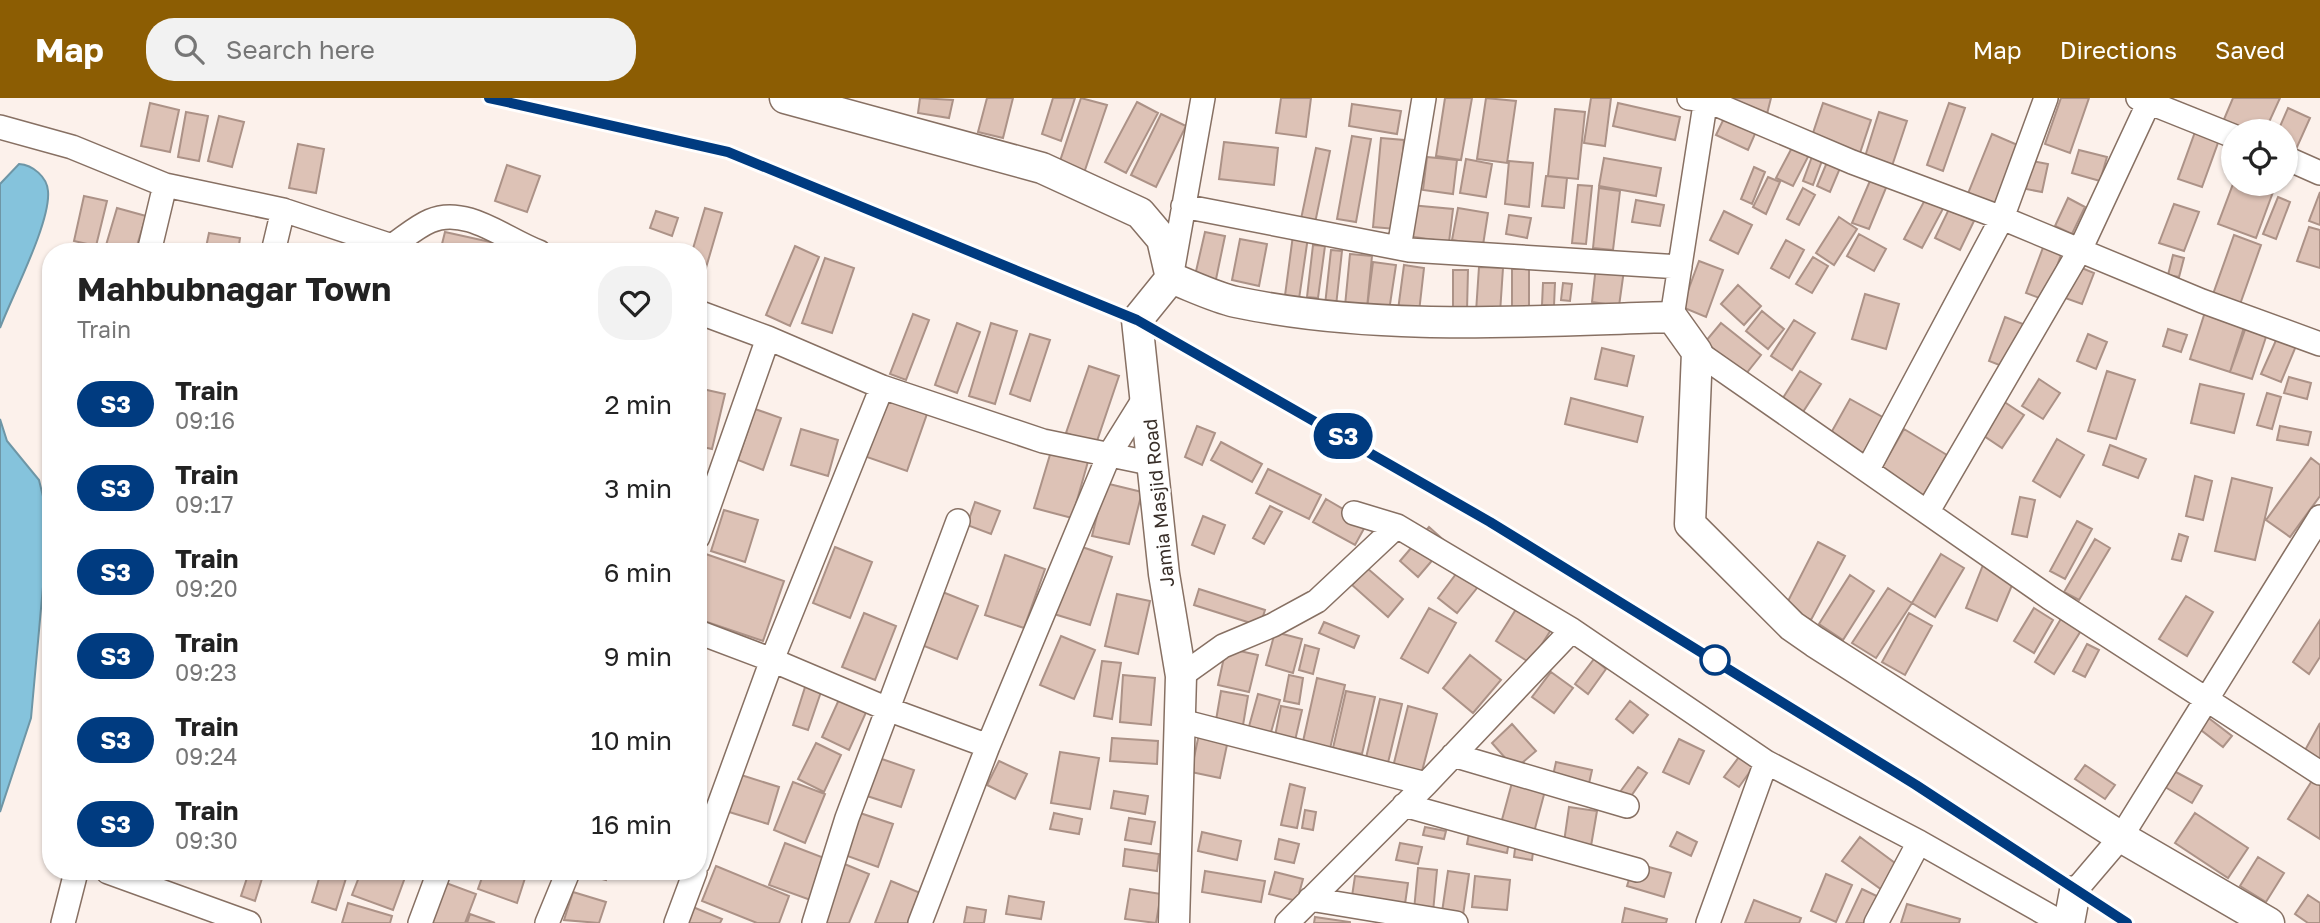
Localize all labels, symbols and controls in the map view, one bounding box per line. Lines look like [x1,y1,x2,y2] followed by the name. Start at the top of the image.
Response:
[146,18,636,81] search box
[35,30,104,69] text: Map
[170,30,208,68] icon: search
[226,34,375,65] text: Search here
[1973,35,2022,64] text: Map
[2060,35,2177,64] text: Directions
[2215,35,2285,64] text: Saved
[2221,119,2298,196] map controls
[2221,119,2298,196] button: locate
[598,266,672,340] button: heart
[77,269,391,308] text: Mahbubnagar Town
[77,315,131,343] text: Train
[175,375,239,406] text: Train
[100,389,131,418] text: S3
[604,389,672,420] text: 2 min
[175,406,235,434] text: 09:16
[1312,413,1374,459] line badge: S3
[1138,418,1178,588] street label: Jamia Masjid Road
[1328,421,1358,450] text: S3
[175,459,239,490] text: Train
[100,473,131,502] text: S3
[604,473,672,504] text: 3 min
[175,490,233,518] text: 09:17
[175,543,239,574] text: Train
[100,557,131,586] text: S3
[604,557,672,588] text: 6 min
[175,574,238,602] text: 09:20
[175,627,239,658] text: Train
[100,641,131,670] text: S3
[604,641,672,672] text: 9 min
[1700,645,1730,675] unlabelled marker
[175,658,237,686] text: 09:23
[175,711,239,742] text: Train
[100,725,131,754] text: S3
[591,725,672,756] text: 10 min
[175,742,237,770] text: 09:24
[175,795,239,826] text: Train
[100,809,131,838] text: S3
[591,809,672,840] text: 16 min
[175,826,238,854] text: 09:30

